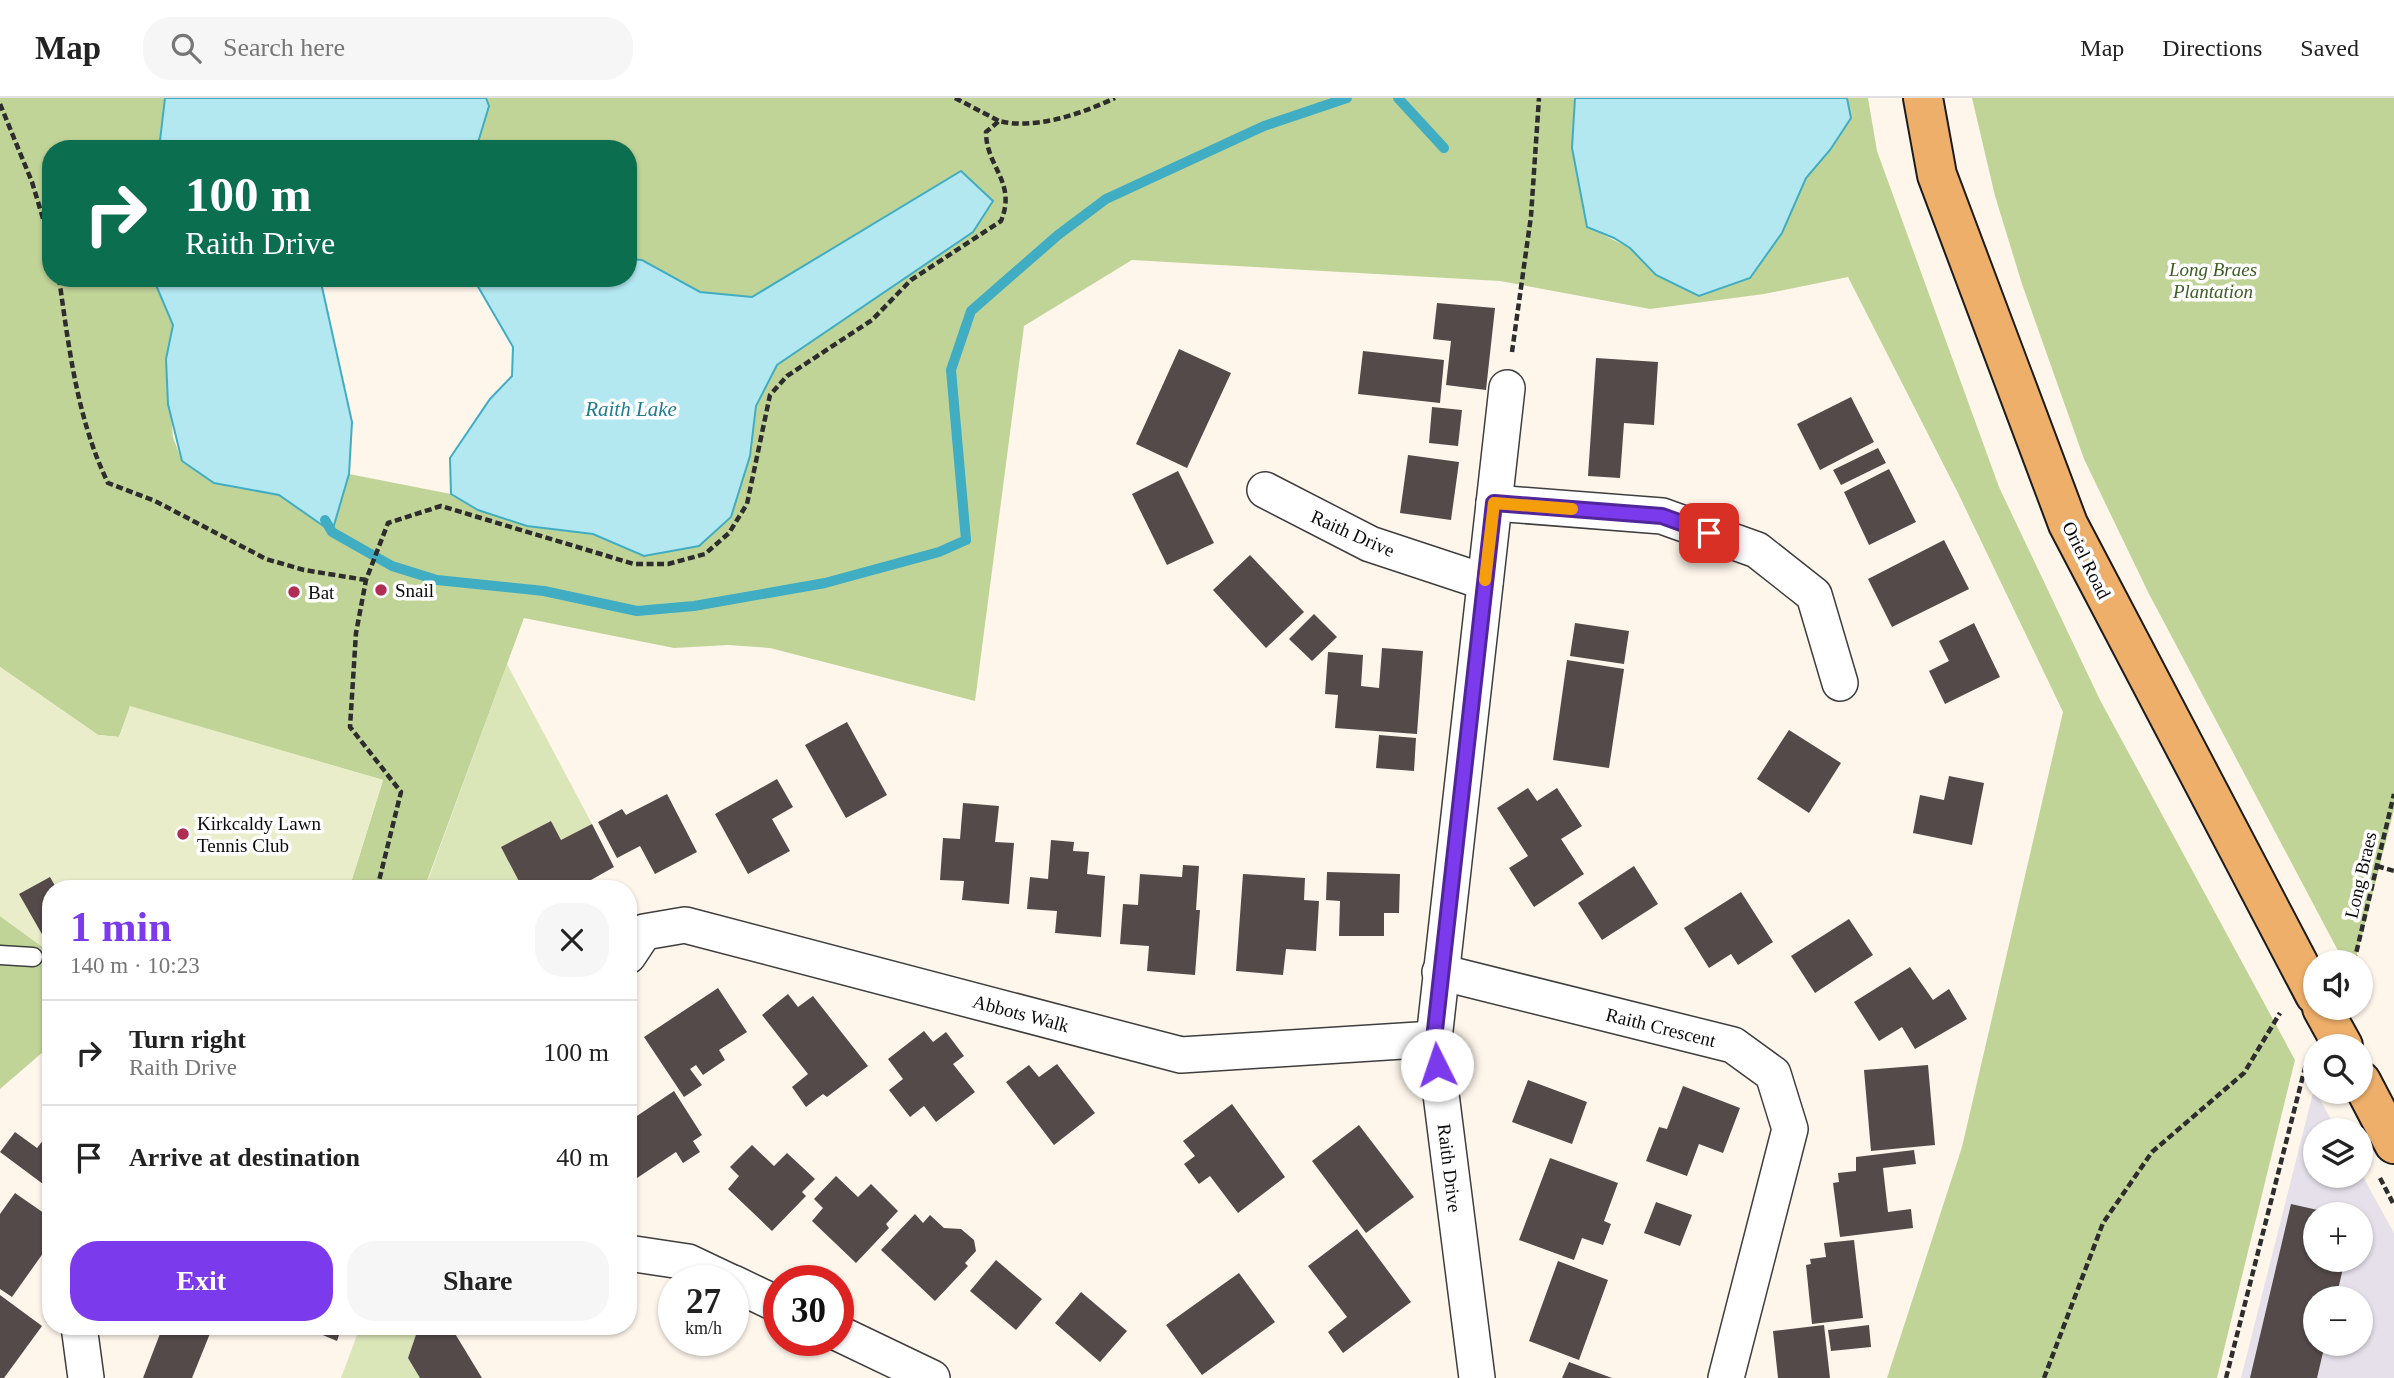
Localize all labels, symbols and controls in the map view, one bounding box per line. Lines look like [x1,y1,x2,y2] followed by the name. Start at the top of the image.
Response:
[143,17,633,80] search box
[167,29,205,67] icon: search
[35,30,101,66] text: Map
[223,33,345,62] text: Search here
[2080,35,2124,61] text: Map
[2162,35,2262,61] text: Directions
[2300,35,2359,61] text: Saved
[185,167,312,222] text: 100 m
[70,168,161,259] icon: right
[185,225,335,261] text: Raith Drive
[2168,259,2257,302] park label: Long Braes Plantation
[584,397,677,421] water label: Raith Lake
[1679,503,1739,563] pin
[1308,506,1398,561] street label: Raith Drive
[1690,514,1728,552] icon: arrive
[2058,518,2115,603] street label: Oriel Road
[395,580,434,601] place label: Snail
[308,582,335,603] place label: Bat
[373,582,389,598] marker: Snail
[286,584,302,600] marker: Bat
[197,813,321,856] place label: Kirkcaldy Lawn Tennis Club
[175,826,191,842] marker: Kirkcaldy Lawn Tennis Club
[2340,830,2381,920] street label: Long Braes
[535,903,609,977] button: close
[70,904,172,950] text: 1 min
[2303,950,2373,1356] map controls
[2303,950,2373,1020] button: sound
[70,953,200,978] text: 140 m · 10:23
[970,991,1072,1037] street label: Abbots Walk
[1604,1004,1719,1051] street label: Raith Crescent
[129,1025,246,1054] text: Turn right
[1400,1028,1474,1102] position arrow
[70,1034,108,1072] icon: right
[2303,1034,2373,1104] button: search
[543,1038,609,1067] text: 100 m
[129,1055,237,1080] text: Raith Drive
[2303,1118,2373,1188] button: layers
[1434,1123,1465,1214] street label: Raith Drive
[70,1139,108,1177] icon: arrive
[129,1143,360,1172] text: Arrive at destination
[556,1143,609,1172] text: 40 m
[2303,1202,2373,1272] button: +
[70,1241,333,1321] button: Exit
[347,1241,609,1321] button: Share
[763,1265,854,1356] speed limit sign: 30
[686,1282,721,1321] text: 27
[2303,1286,2373,1356] button: −
[685,1318,722,1338] text: km/h

